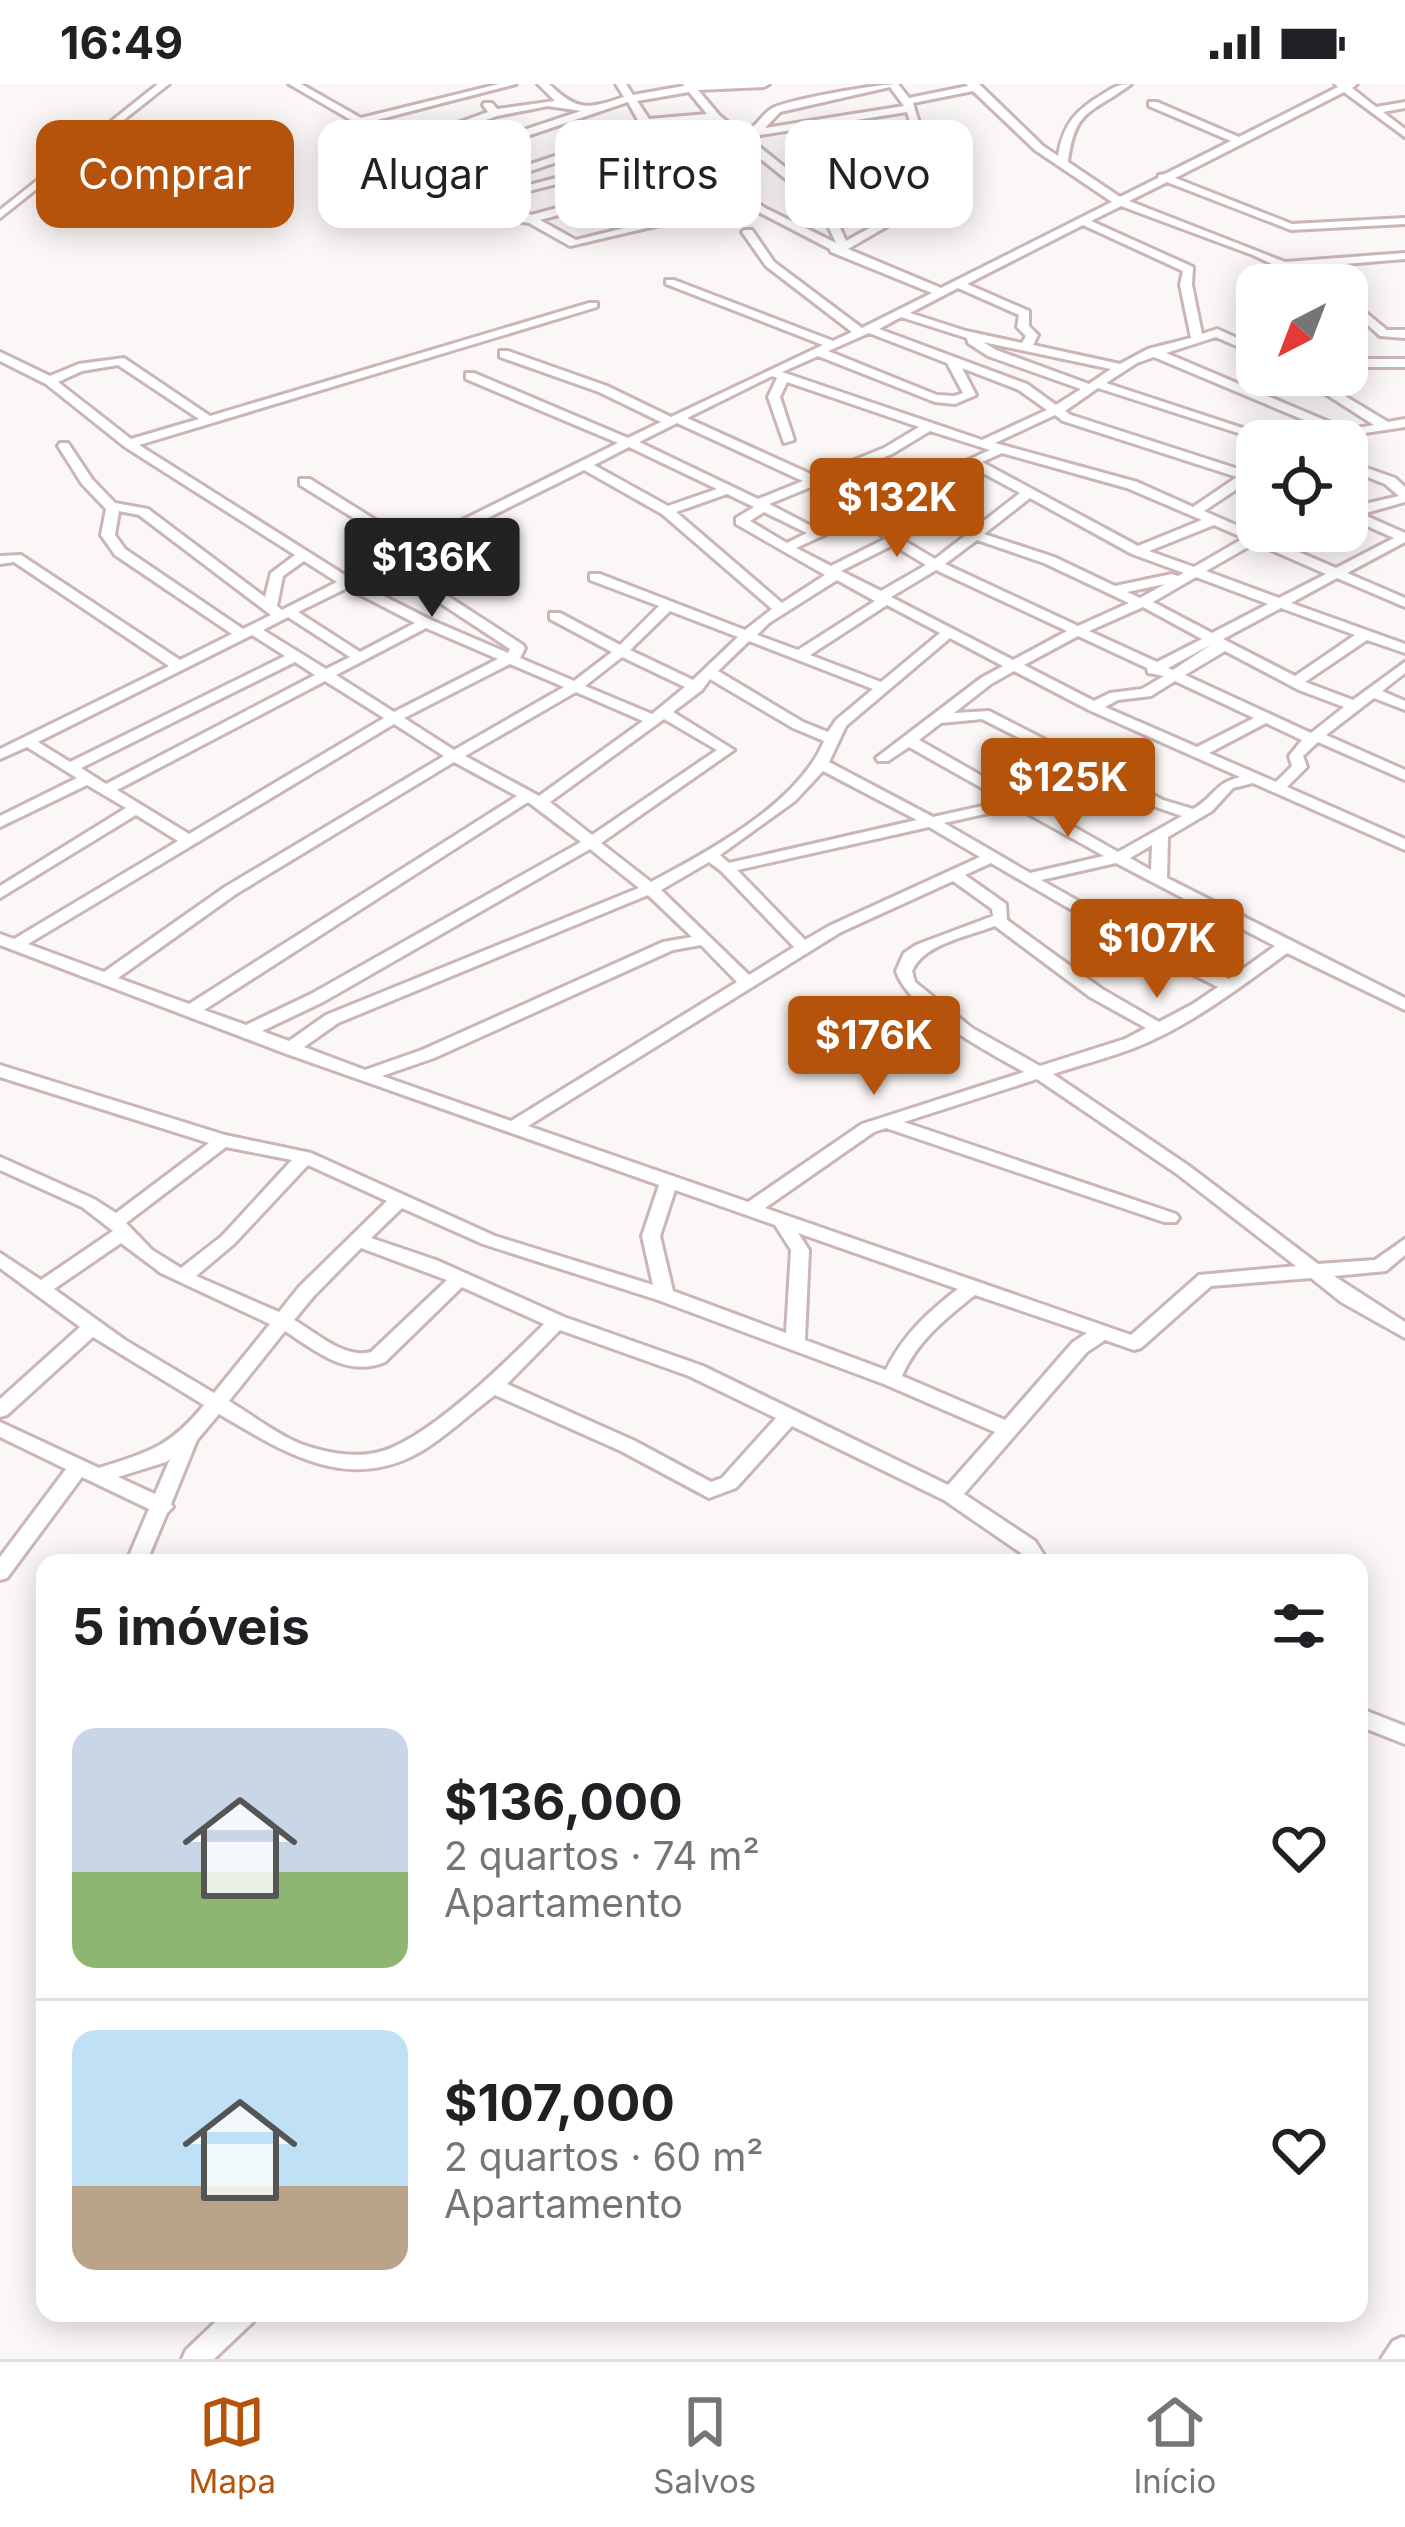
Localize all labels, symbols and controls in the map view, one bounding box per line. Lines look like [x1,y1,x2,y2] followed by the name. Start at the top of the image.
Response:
[60,15,183,70] text: 16:49
[36,120,294,228] chip: Comprar
[318,120,531,228] chip: Alugar
[555,120,761,228] chip: Filtros
[785,120,973,228] chip: Novo
[1236,264,1368,396] north arrow
[1236,264,1368,552] map controls
[1236,420,1368,552] button: locate
[813,458,981,560] pin: $132K
[837,473,957,520] text: $132K
[348,518,516,620] pin: $136K
[372,533,492,580] text: $136K
[984,738,1152,840] pin: $125K
[1008,753,1128,800] text: $125K
[1073,899,1241,1001] pin: $107K
[1098,914,1216,961] text: $107K
[790,996,958,1098] pin: $176K
[815,1011,933,1058] text: $176K
[1266,1593,1332,1659] icon: filters
[72,1596,310,1657] text: 5 imóveis
[444,1771,683,1832] text: $136,000
[168,1776,312,1920] icon: home
[1266,1815,1332,1881] icon: heart
[444,1832,760,1879] text: 2 quartos · 74 m²
[444,1879,683,1926] text: Apartamento
[444,2072,675,2133] text: $107,000
[168,2078,312,2222] icon: home
[1266,2117,1332,2183] icon: heart
[444,2133,764,2180] text: 2 quartos · 60 m²
[444,2180,683,2227] text: Apartamento
[189,2389,276,2501] tab: Mapa
[653,2389,756,2501] tab: Salvos
[1133,2389,1216,2501] tab: Início

